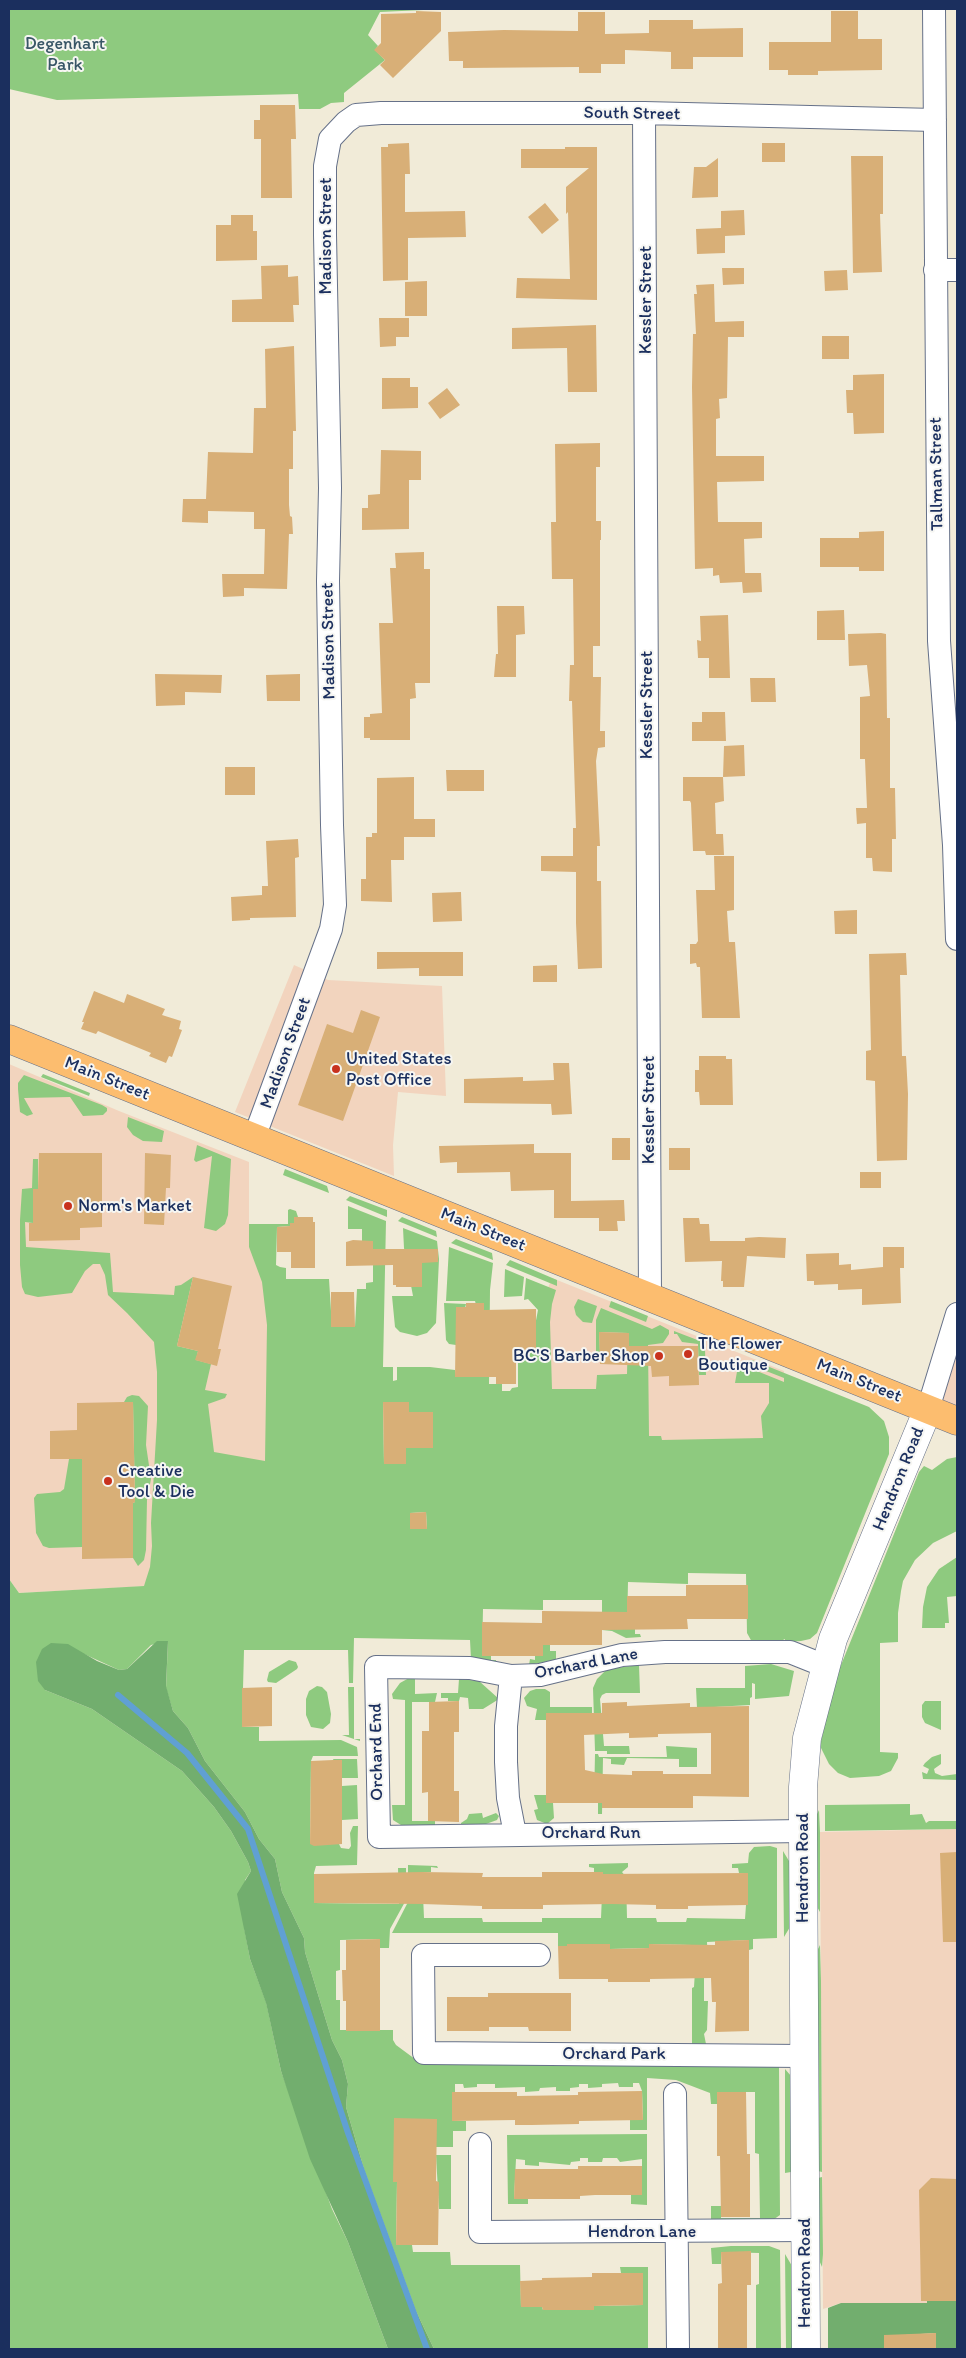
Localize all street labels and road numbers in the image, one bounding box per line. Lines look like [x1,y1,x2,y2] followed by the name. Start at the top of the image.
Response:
[583,102,681,126] street label: South Street
[315,177,337,295] street label: Madison Street
[635,246,657,354] street label: Kessler Street
[925,417,949,531] street label: Tallman Street
[317,582,341,700] street label: Madison Street
[636,651,658,759] street label: Kessler Street
[256,994,316,1112] street label: Madison Street
[61,1052,153,1106] street label: Main Street
[638,1056,660,1164] street label: Kessler Street
[437,1203,529,1257] street label: Main Street
[813,1354,905,1408] street label: Main Street
[868,1424,930,1534] street label: Hendron Road
[532,1643,640,1685] street label: Orchard Lane
[365,1703,389,1801] street label: Orchard End
[792,1813,814,1923] street label: Hendron Road
[541,1822,641,1844] street label: Orchard Run
[562,2043,666,2065] street label: Orchard Park
[794,2218,816,2328] street label: Hendron Road
[588,2221,696,2243] street label: Hendron Lane

